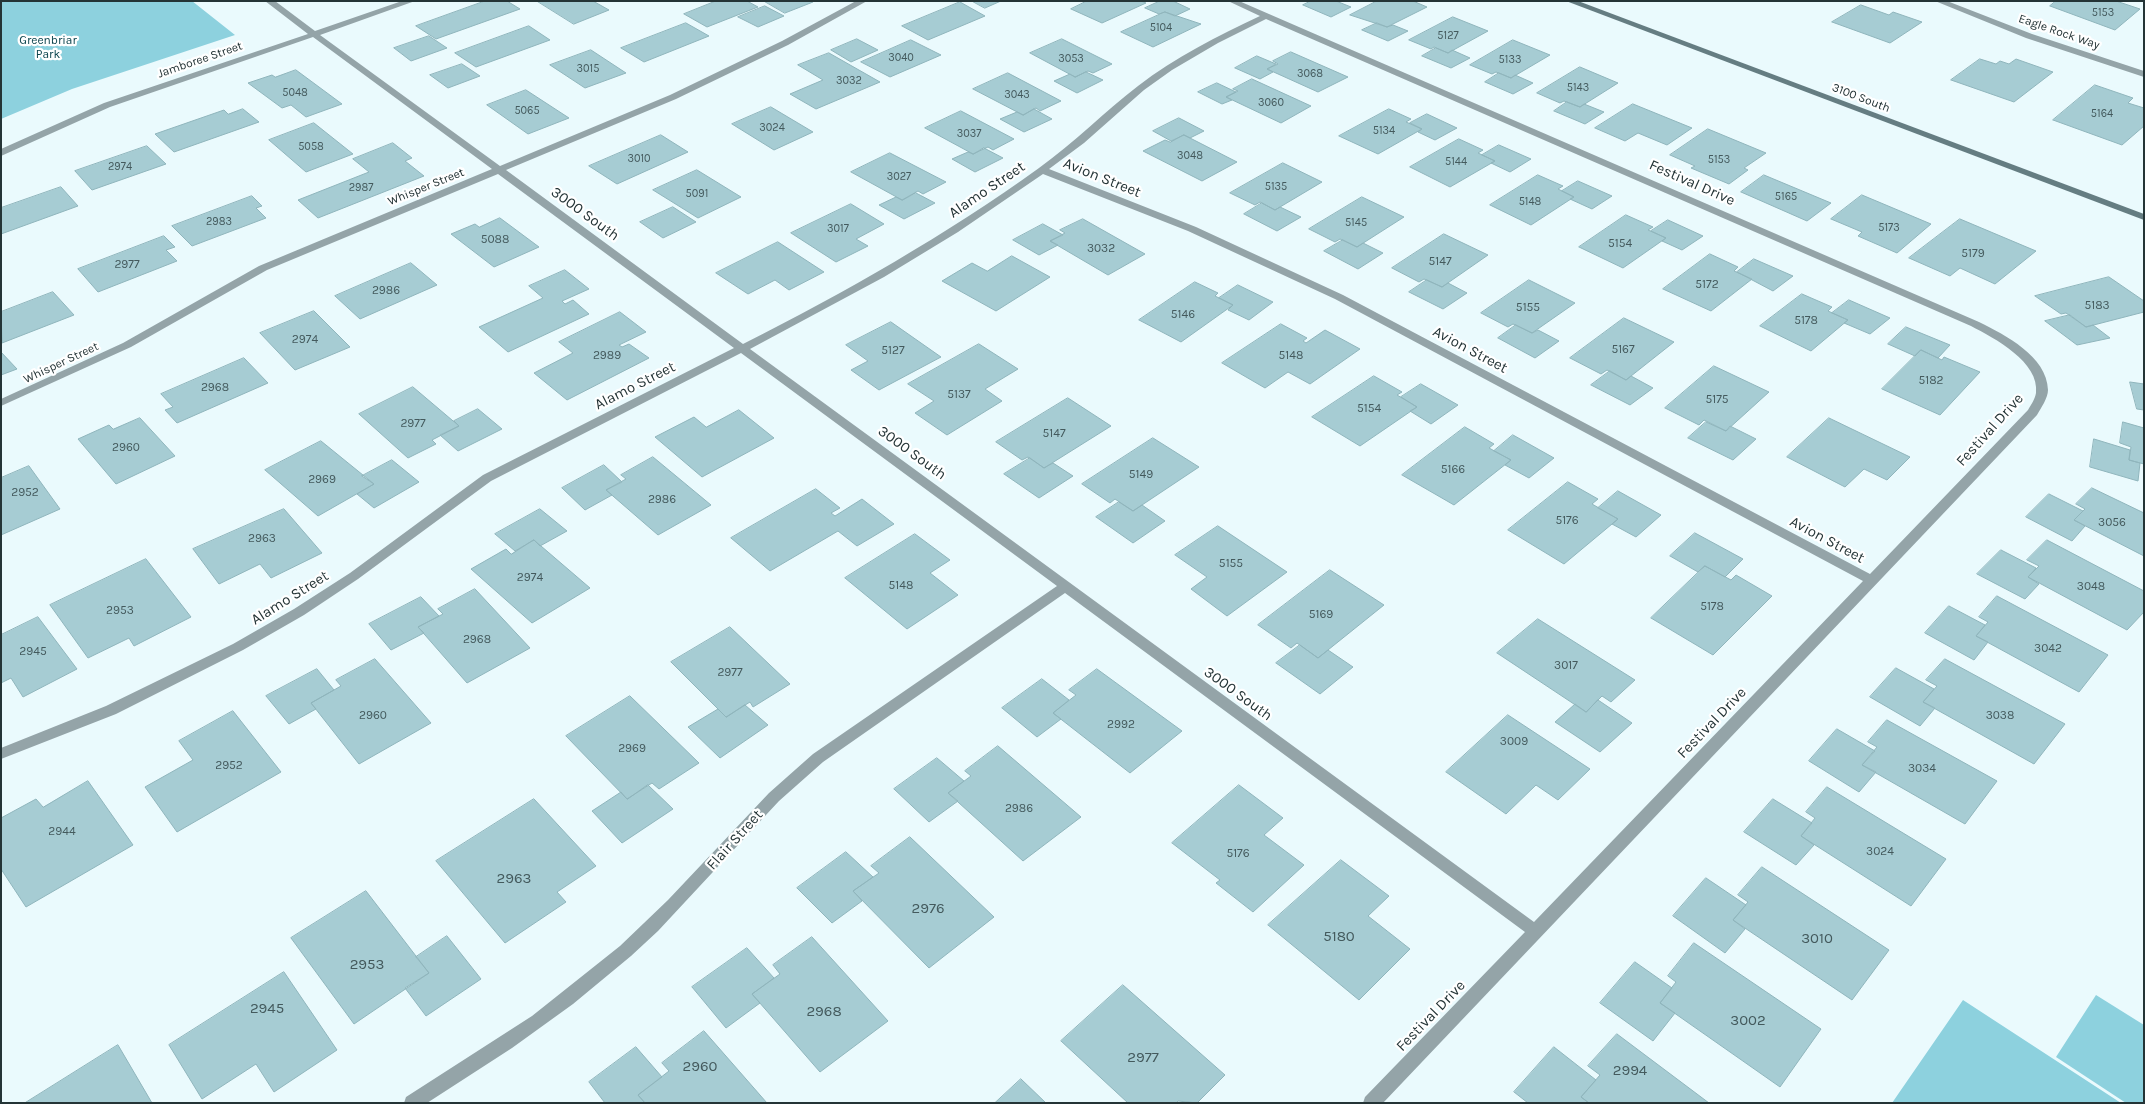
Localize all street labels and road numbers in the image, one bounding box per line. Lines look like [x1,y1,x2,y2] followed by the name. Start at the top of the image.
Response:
[2017,11,2101,53] street label: Eagle Rock Way
[156,39,244,81] street label: Jamboree Street
[1830,80,1892,116] street label: 3100 South
[1060,154,1144,202] street label: Avion Street
[1646,156,1738,210] street label: Festival Drive
[945,158,1029,222] street label: Alamo Street
[386,165,466,209] street label: Whisper Street
[547,183,623,245] street label: 3000 South
[1429,323,1511,377] street label: Avion Street
[21,339,101,387] street label: Whisper Street
[592,358,678,414] street label: Alamo Street
[1953,390,2027,470] street label: Festival Drive
[874,422,950,484] street label: 3000 South
[1786,513,1868,567] street label: Avion Street
[248,567,332,629] street label: Alamo Street
[1200,663,1276,725] street label: 3000 South
[1674,684,1750,762] street label: Festival Drive
[703,806,767,874] street label: Flair Street
[1393,977,1469,1055] street label: Festival Drive

